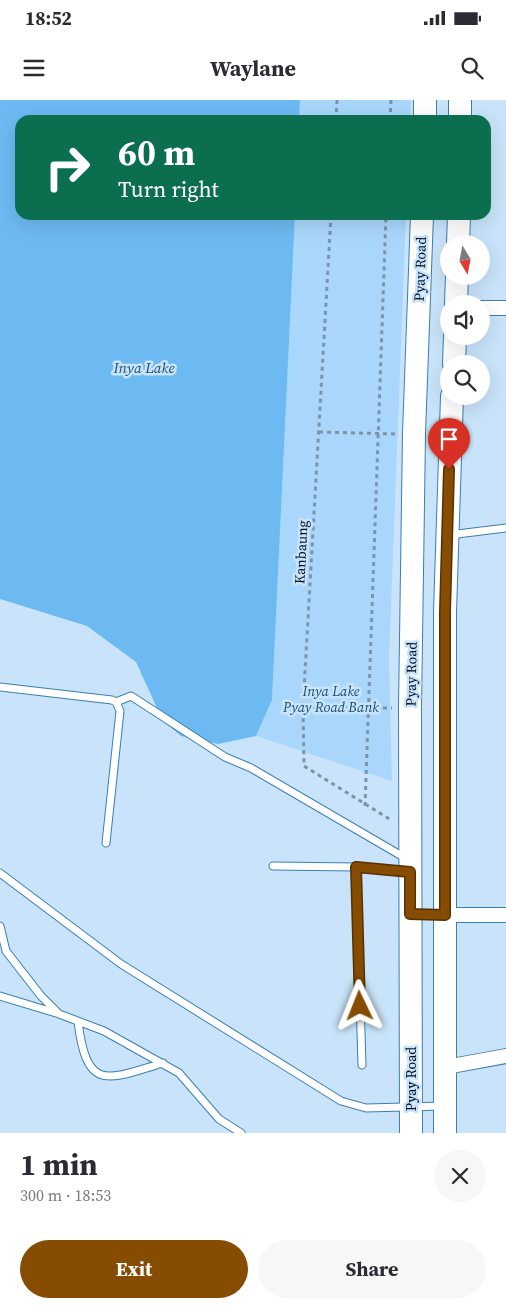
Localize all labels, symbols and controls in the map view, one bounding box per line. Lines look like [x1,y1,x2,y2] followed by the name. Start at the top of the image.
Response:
[25,5,72,31] text: 18:52
[210,53,296,83] text: Waylane
[20,54,48,82] icon: menu
[458,54,486,82] icon: search
[118,129,195,177] text: 60 m
[35,135,100,200] icon: right
[118,174,219,204] text: Turn right
[440,235,490,285] north arrow
[440,235,490,405] map controls
[409,236,431,302] street label: Pyay Road
[440,295,490,345] button: sound
[440,355,490,405] button: search
[112,357,175,378] water label: Inya Lake
[428,418,470,469] pin
[435,425,463,453] icon: arrive
[289,520,313,584] street label: Kanbaung
[400,641,422,706] street label: Pyay Road
[282,681,379,717] park label: Inya Lake Pyay Road Bank
[333,979,385,1031] position arrow
[401,1047,421,1111] street label: Pyay Road
[20,1144,98,1185] text: 1 min
[434,1150,486,1202] button: close
[20,1184,111,1206] text: 300 m · 18:53
[20,1240,248,1298] button: Exit
[258,1240,486,1298] button: Share

